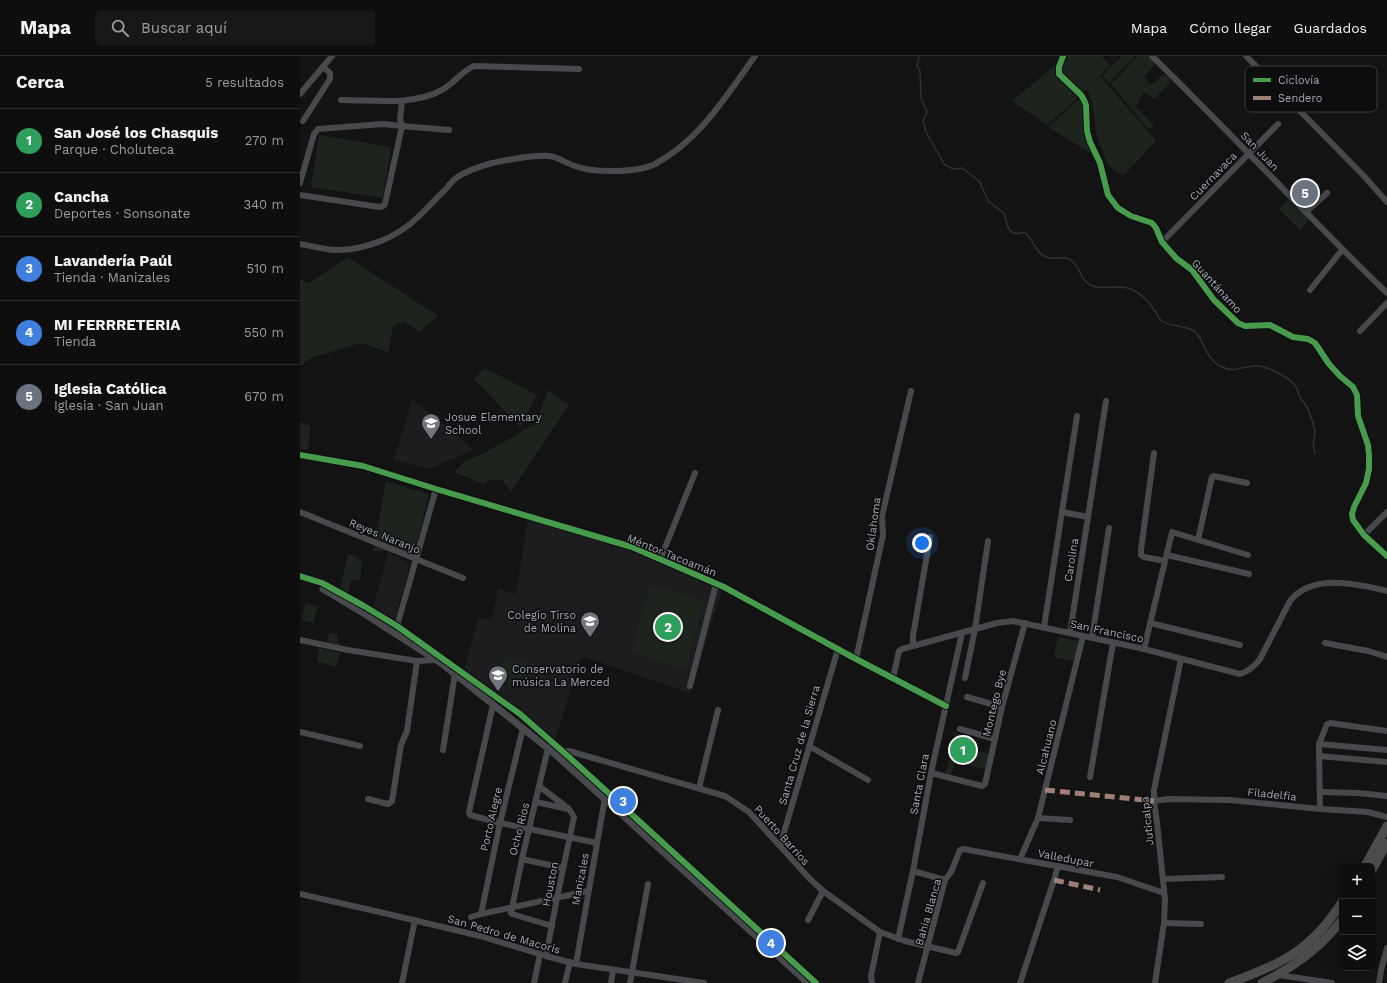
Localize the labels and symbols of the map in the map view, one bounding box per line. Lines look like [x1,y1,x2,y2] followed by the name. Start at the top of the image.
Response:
[1245,66,1377,112] legend
[1278,74,1319,87] text: Ciclovía
[1278,92,1322,105] text: Sendero
[1238,129,1281,174] street label: San Juan
[1187,149,1240,203] street label: Cuernavaca
[1292,178,1318,208] pin: 5
[1189,256,1244,316] street label: Guantánamo
[445,411,542,437] place label: Josue Elementary School
[420,412,442,440] school or university icon: Josue Elementary School
[863,496,884,552] street label: Oklahoma
[347,516,422,557] street label: Reyes Naranjo
[625,532,719,579] street label: Méntor Tacoamán
[912,533,932,553] your location
[1062,537,1081,583] street label: Carolina
[507,609,576,635] place label: Colegio Tirso de Molina
[579,610,601,638] school or university icon: Colegio Tirso de Molina
[655,612,681,642] pin: 2
[1069,617,1145,646] street label: San Francisco
[512,663,610,689] place label: Conservatorio de música La Merced
[487,664,509,692] school or university icon: Conservatorio de música La Merced
[980,668,1009,738] street label: Montego Bye
[776,684,823,807] street label: Santa Cruz de la Sierra
[1033,718,1060,776] street label: Alcahuano
[950,735,976,765] pin: 1
[907,752,932,816] street label: Santa Clara
[1247,785,1297,804] street label: Filadelfia
[478,786,505,852] street label: Porto Alegre
[610,786,636,816] pin: 3
[1138,796,1157,846] street label: Juticalpa
[507,801,532,857] street label: Ocho Rios
[751,802,812,868] street label: Puerto Barrios
[1037,847,1096,870] street label: Valledupar
[569,852,592,906] street label: Manizales
[540,861,561,908] street label: Houston
[913,877,944,947] street label: Bahia Blanca
[446,912,562,957] street label: San Pedro de Macoris
[758,928,784,958] pin: 4

